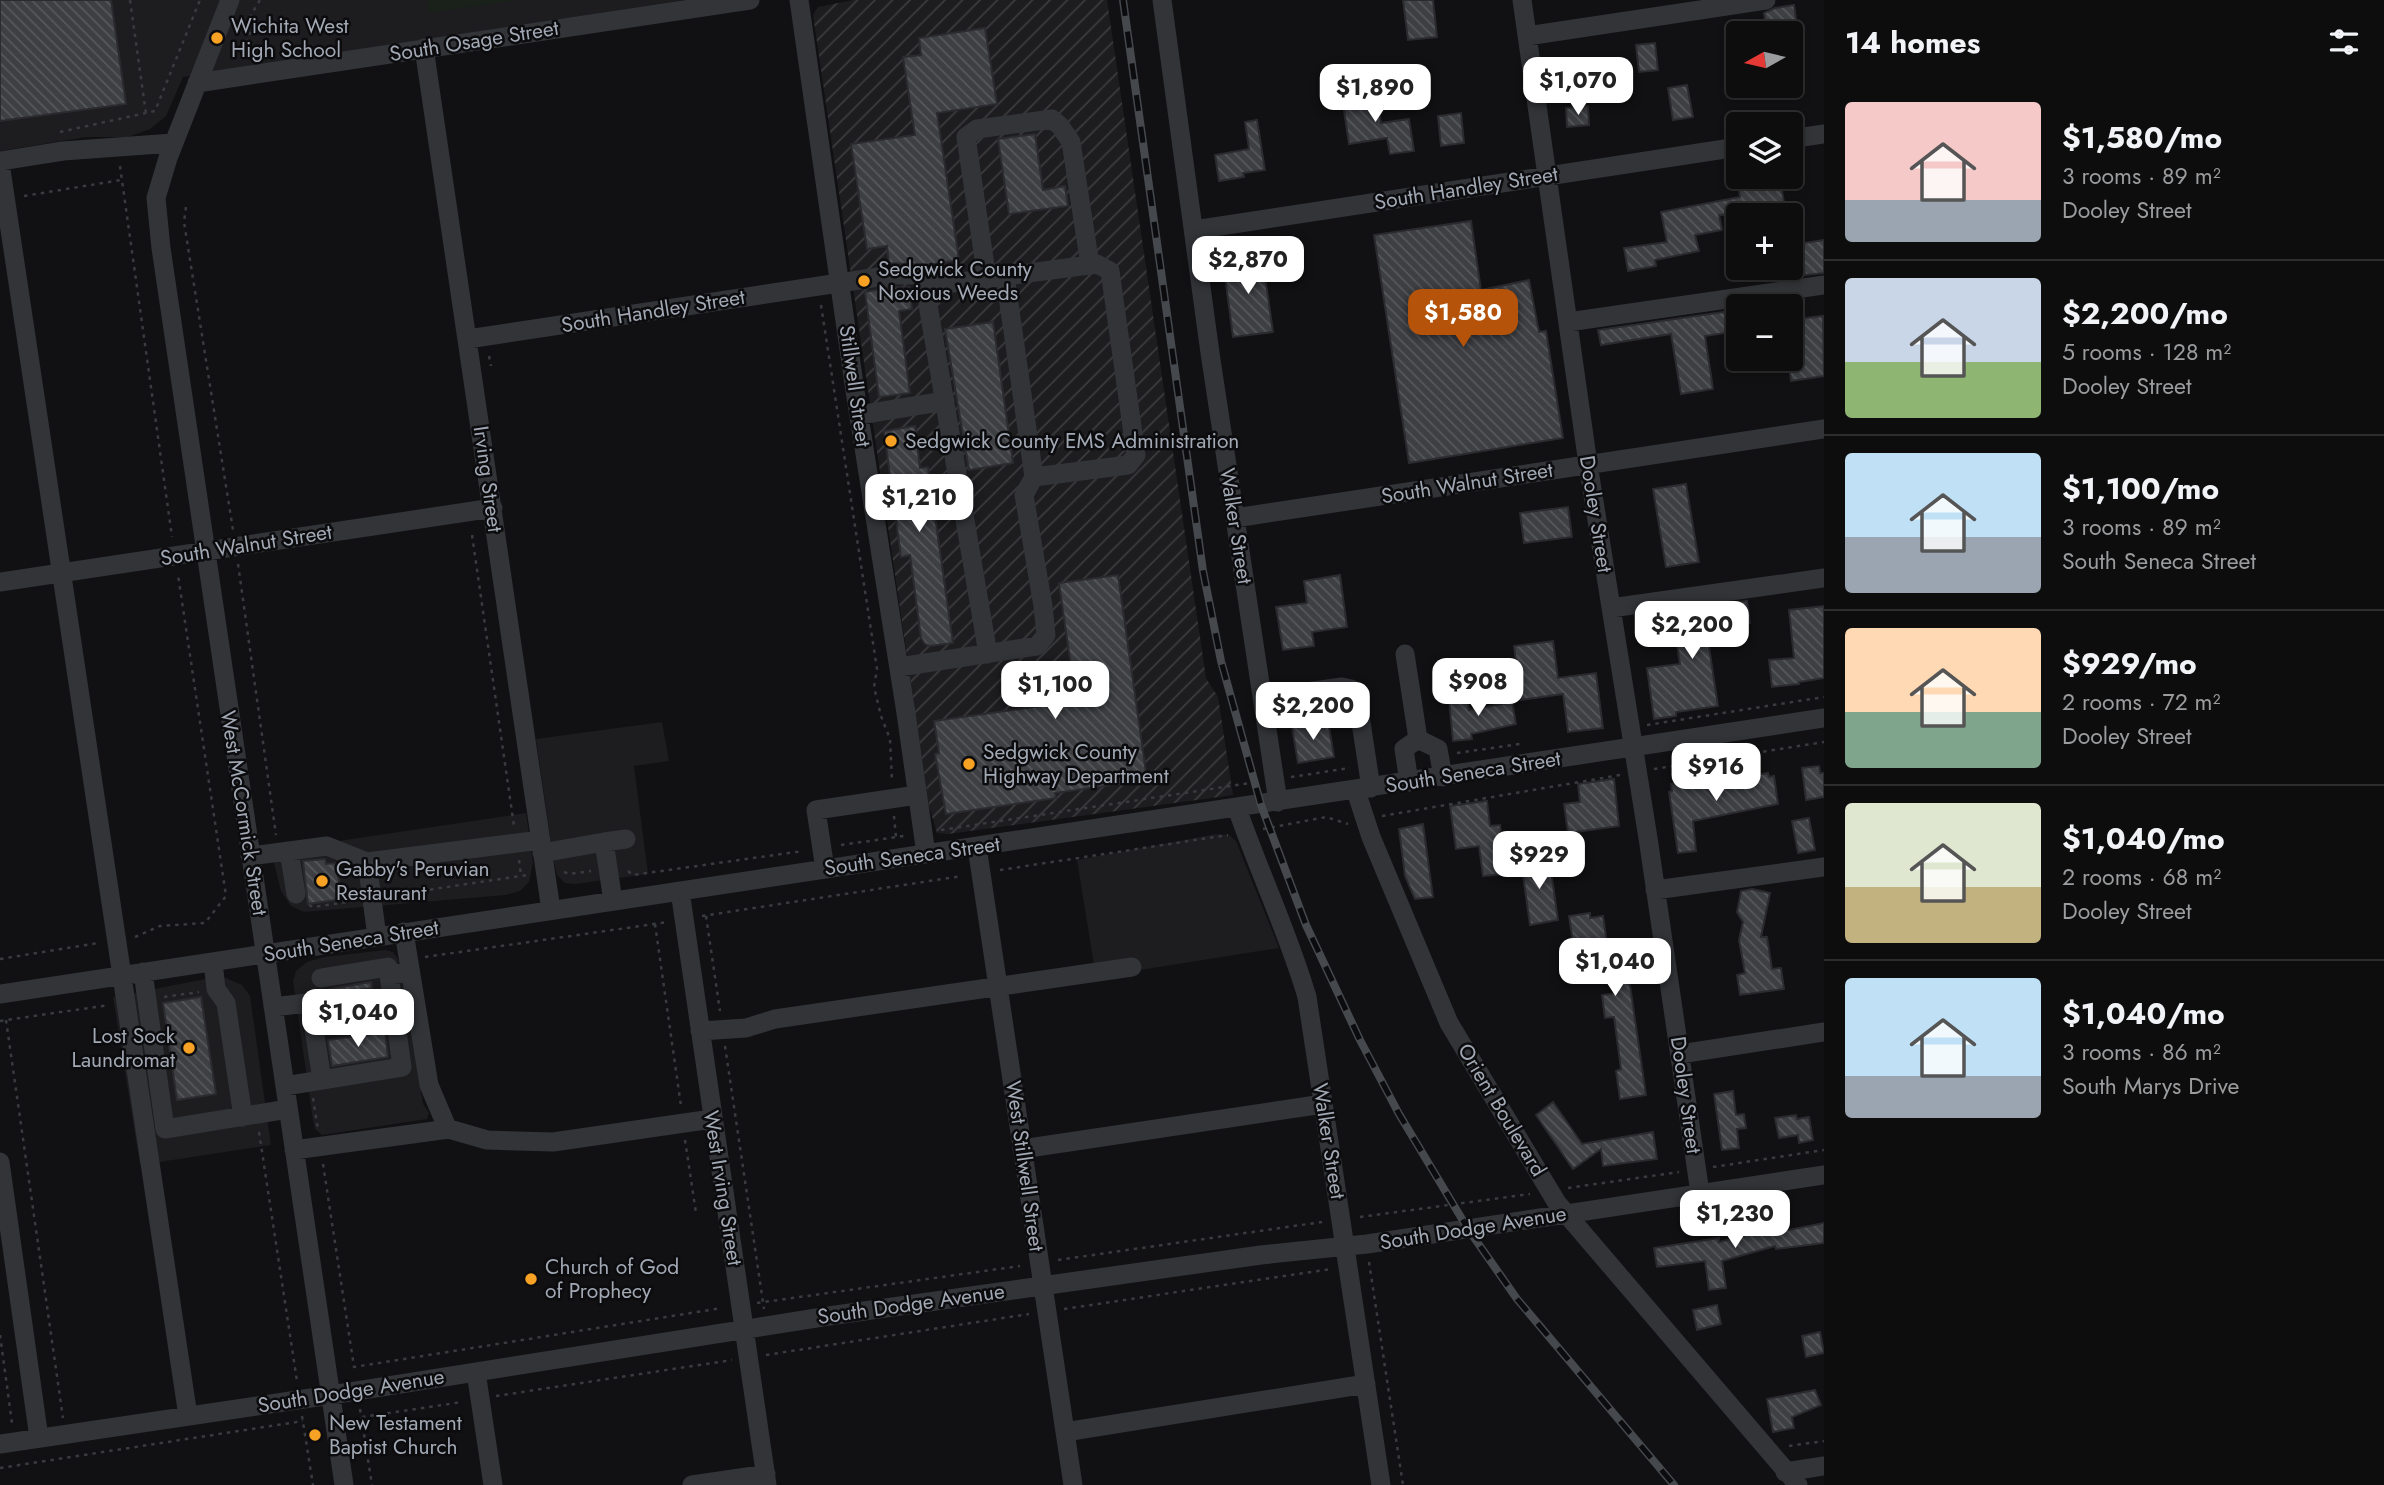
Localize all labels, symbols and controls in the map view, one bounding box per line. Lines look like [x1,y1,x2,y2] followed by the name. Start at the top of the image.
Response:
[231,11,349,65] place label: Wichita West High School
[387,13,561,69] street label: South Osage Street
[1726,21,1802,98] north arrow
[1726,21,1803,371] map controls
[1845,21,1980,64] text: 14 homes
[2325,23,2363,61] icon: filters
[209,30,225,46] marker: Wichita West High School
[1521,58,1635,117] pin: $1,070
[1539,63,1617,97] text: $1,070
[1318,64,1432,124] pin: $1,890
[1336,70,1414,104] text: $1,890
[1726,112,1803,189] button: layers
[2062,116,2222,159] text: $1,580/mo
[1901,130,1985,214] icon: home
[1372,159,1560,217] street label: South Handley Street
[2062,159,2221,193] text: 3 rooms · 89 m²
[2062,193,2191,227] text: Dooley Street
[1726,203,1803,280] button: +
[1191,236,1305,296] pin: $2,870
[1208,242,1288,276] text: $2,870
[878,254,1033,308] place label: Sedgwick County Noxious Weeds
[856,273,872,289] marker: Sedgwick County Noxious Weeds
[559,282,747,340] street label: South Handley Street
[1406,290,1520,349] pin: $1,580
[2062,292,2228,335] text: $2,200/mo
[1726,294,1803,371] button: −
[1424,295,1502,329] text: $1,580
[1901,306,1985,390] icon: home
[832,323,878,449] street label: Stillwell Street
[2062,335,2231,369] text: 5 rooms · 128 m²
[2062,369,2191,403] text: Dooley Street
[466,424,510,534] street label: Irving Street
[905,426,1239,456] place label: Sedgwick County EMS Administration
[883,433,899,449] marker: Sedgwick County EMS Administration
[1572,453,1620,575] street label: Dooley Street
[1379,455,1555,511] street label: South Walnut Street
[1212,466,1260,586] street label: Walker Street
[2062,467,2219,510] text: $1,100/mo
[862,475,976,534] pin: $1,210
[881,480,957,514] text: $1,210
[1901,481,1985,565] icon: home
[2062,510,2221,544] text: 3 rooms · 89 m²
[158,517,334,573] street label: South Walnut Street
[2062,544,2256,578] text: South Seneca Street
[1635,602,1749,661] pin: $2,200
[1651,607,1733,641] text: $2,200
[2062,642,2197,685] text: $929/mo
[1901,656,1985,740] icon: home
[1437,658,1519,718] pin: $908
[998,662,1112,721] pin: $1,100
[1448,664,1508,698] text: $908
[1017,667,1093,701] text: $1,100
[1256,682,1370,742] pin: $2,200
[2062,685,2221,719] text: 2 rooms · 72 m²
[1272,688,1354,722] text: $2,200
[213,708,275,918] street label: West McCormick Street
[2062,719,2191,753] text: Dooley Street
[983,737,1169,791] place label: Sedgwick County Highway Department
[1383,743,1563,801] street label: South Seneca Street
[1675,744,1757,803] pin: $916
[1688,749,1744,783] text: $916
[961,756,977,772] marker: Sedgwick County Highway Department
[2062,817,2225,860] text: $1,040/mo
[822,829,1002,883] street label: South Seneca Street
[1901,831,1985,915] icon: home
[1498,832,1580,891] pin: $929
[1509,837,1569,871] text: $929
[336,854,490,908] place label: Gabby's Peruvian Restaurant
[2062,860,2221,894] text: 2 rooms · 68 m²
[314,873,330,889] marker: Gabby's Peruvian Restaurant
[2062,894,2191,928] text: Dooley Street
[261,912,441,970] street label: South Seneca Street
[1558,939,1672,998] pin: $1,040
[1575,944,1655,978] text: $1,040
[301,990,415,1049] pin: $1,040
[2062,992,2225,1035] text: $1,040/mo
[318,995,398,1029] text: $1,040
[1901,1006,1985,1090] icon: home
[72,1021,176,1075] place label: Lost Sock Laundromat
[1663,1034,1709,1156] street label: Dooley Street
[2062,1035,2221,1069] text: 3 rooms · 86 m²
[1450,1038,1554,1182] street label: Orient Boulevard
[181,1040,197,1056] marker: Lost Sock Laundromat
[2062,1069,2239,1103] text: South Marys Drive
[998,1079,1052,1253] street label: West Stillwell Street
[1305,1081,1353,1201] street label: Walker Street
[696,1108,750,1268] street label: West Irving Street
[1678,1190,1792,1250] pin: $1,230
[1696,1196,1774,1230] text: $1,230
[1378,1198,1569,1258] street label: South Dodge Avenue
[545,1252,679,1306] place label: Church of God of Prophecy
[523,1271,539,1287] marker: Church of God of Prophecy
[816,1276,1007,1332] street label: South Dodge Avenue
[256,1361,447,1421] street label: South Dodge Avenue
[329,1408,462,1462] place label: New Testament Baptist Church
[307,1427,323,1443] marker: New Testament Baptist Church

